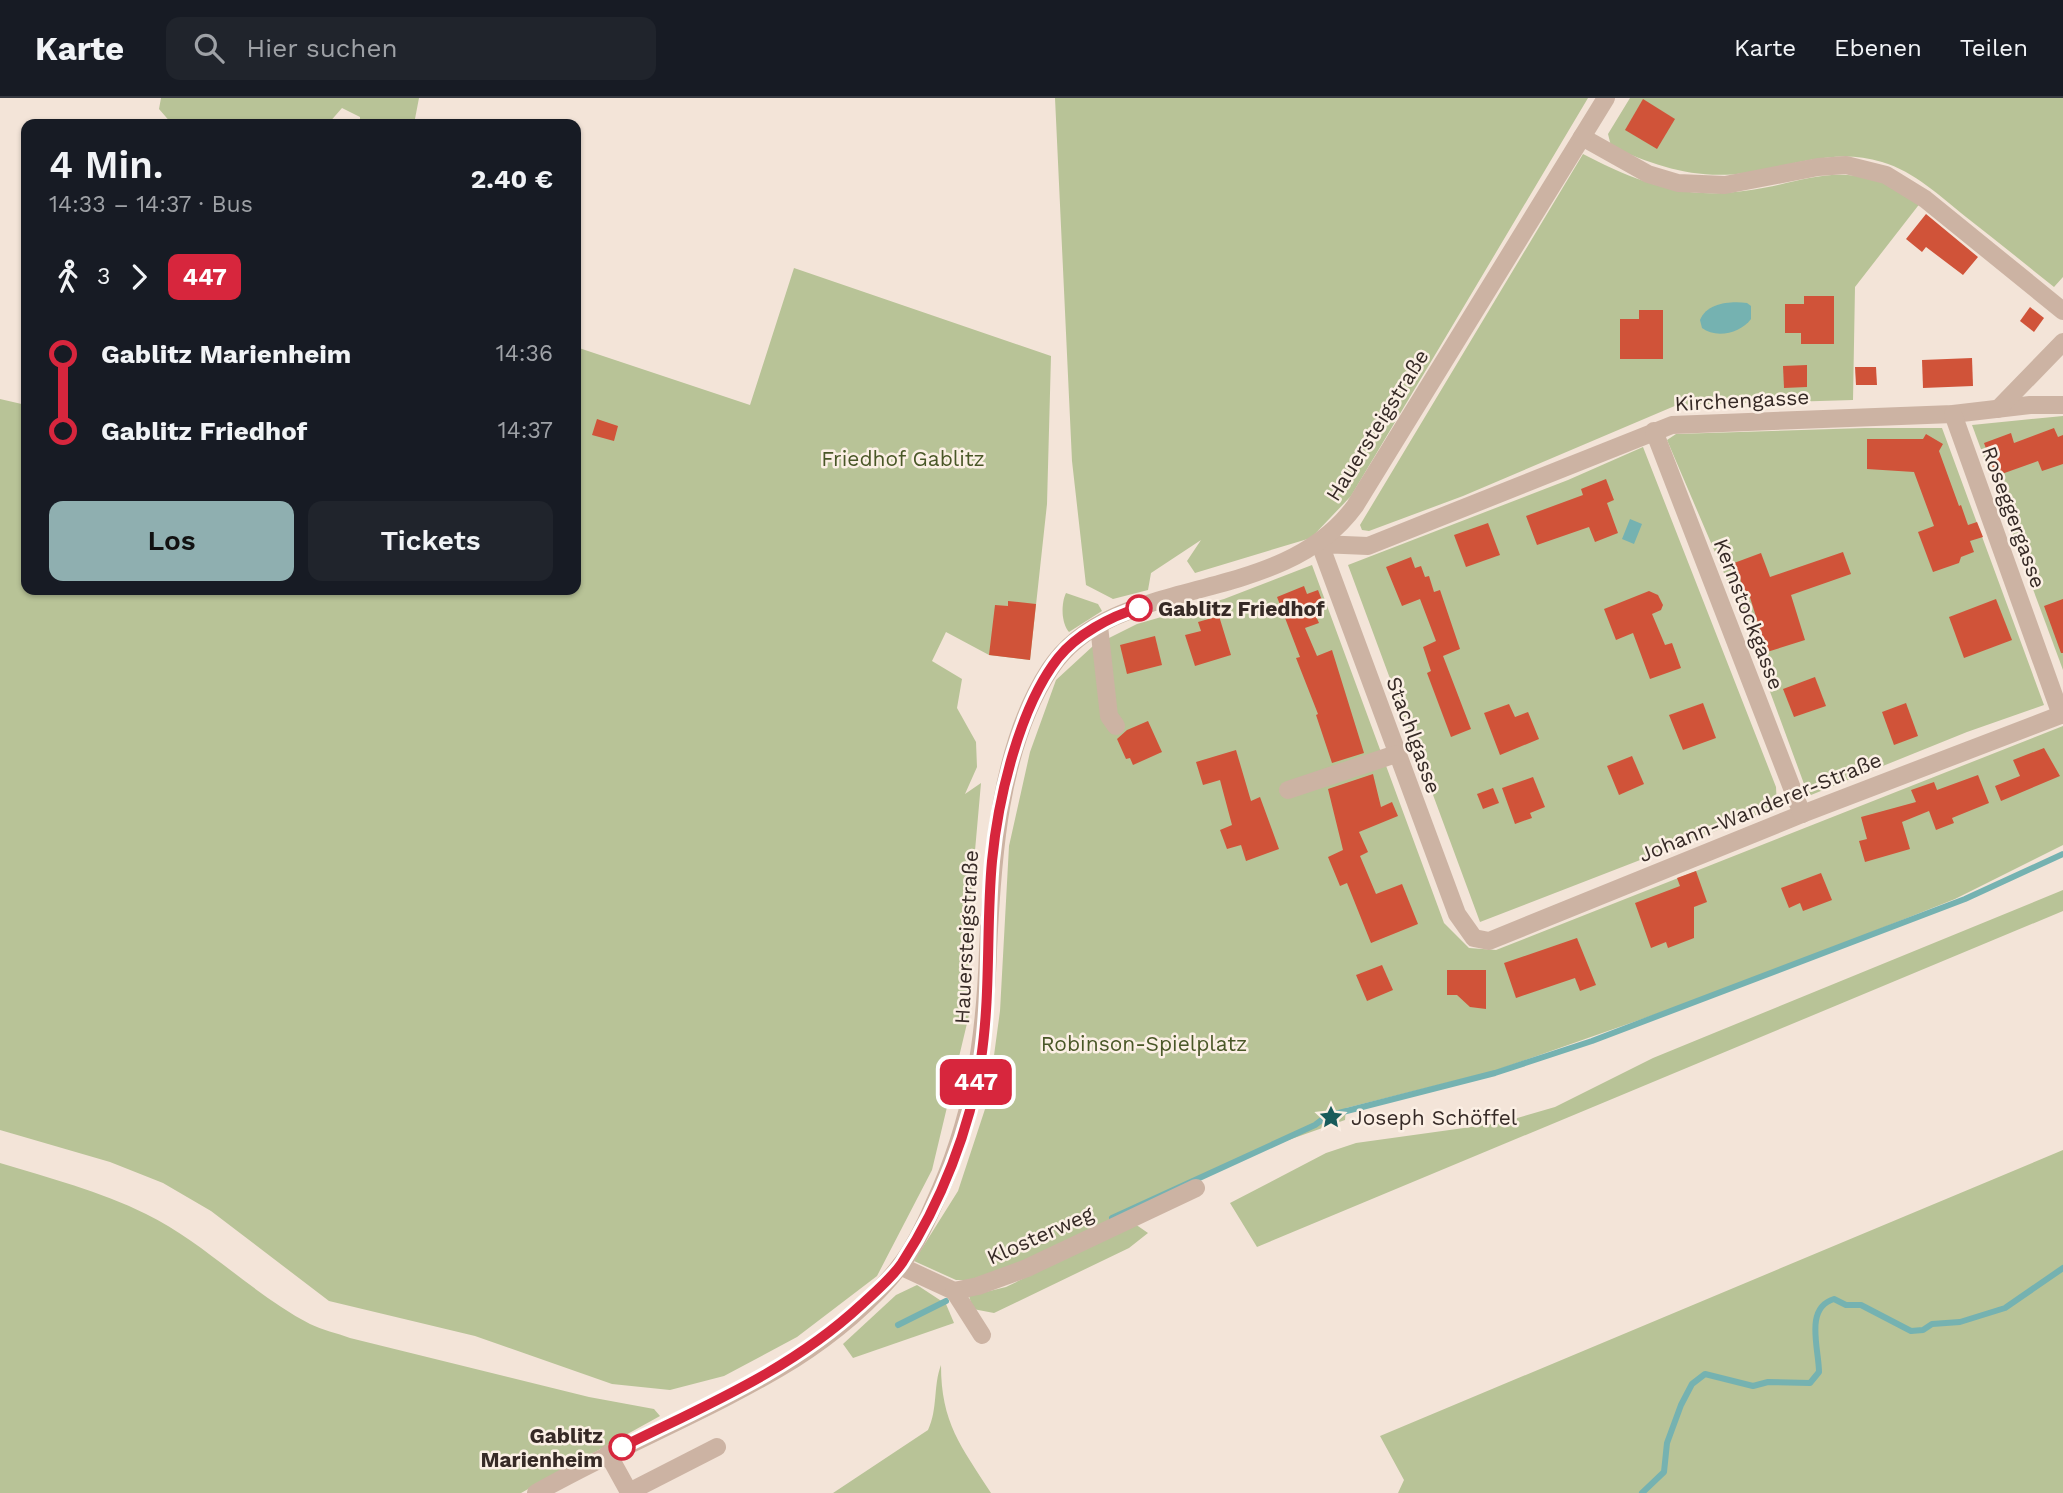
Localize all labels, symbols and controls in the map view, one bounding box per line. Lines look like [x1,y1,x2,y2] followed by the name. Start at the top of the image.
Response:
[166,17,656,80] search box
[35,29,124,68] text: Karte
[190,29,228,67] icon: search
[246,33,398,63] text: Hier suchen
[1734,34,1796,62] text: Karte
[1834,34,1922,62] text: Ebenen
[1960,34,2028,62] text: Teilen
[49,143,163,187] text: 4 Min.
[471,164,553,194] text: 2.40 €
[49,191,253,218] text: 14:33 – 14:37 · Bus
[49,258,87,296] icon: walk
[120,258,158,296] icon: forward
[97,263,110,290] text: 3
[182,263,227,291] text: 447
[101,339,351,369] text: Gablitz Marienheim
[496,340,553,367] text: 14:36
[1320,345,1434,505] street label: Hauersteigstraße
[1674,384,1810,416] street label: Kirchengasse
[101,416,307,446] text: Gablitz Friedhof
[498,417,553,444] text: 14:37
[1977,443,2051,591] street label: Roseggergasse
[821,446,985,471] park label: Friedhof Gablitz
[49,501,294,581] button: Los
[308,501,553,581] button: Tickets
[1709,535,1789,693] street label: Kernstockgasse
[1126,595,1152,621] marker: Gablitz Friedhof
[1158,596,1325,621] place label: Gablitz Friedhof
[1381,673,1447,797] street label: Stachlgasse
[1635,747,1885,867] street label: Johann-Wanderer-Straße
[949,849,983,1025] street label: Hauersteigstraße
[1041,1031,1247,1056] park label: Robinson-Spielplatz
[936,1059,1016,1105] line badge: 447
[954,1068,998,1096] text: 447
[1317,1103,1345,1131] place icon: Joseph Schöffel
[1351,1105,1518,1130] place label: Joseph Schöffel
[983,1200,1098,1270] street label: Klosterweg
[480,1423,603,1472] place label: Gablitz Marienheim
[609,1434,635,1460] marker: Gablitz Marienheim

